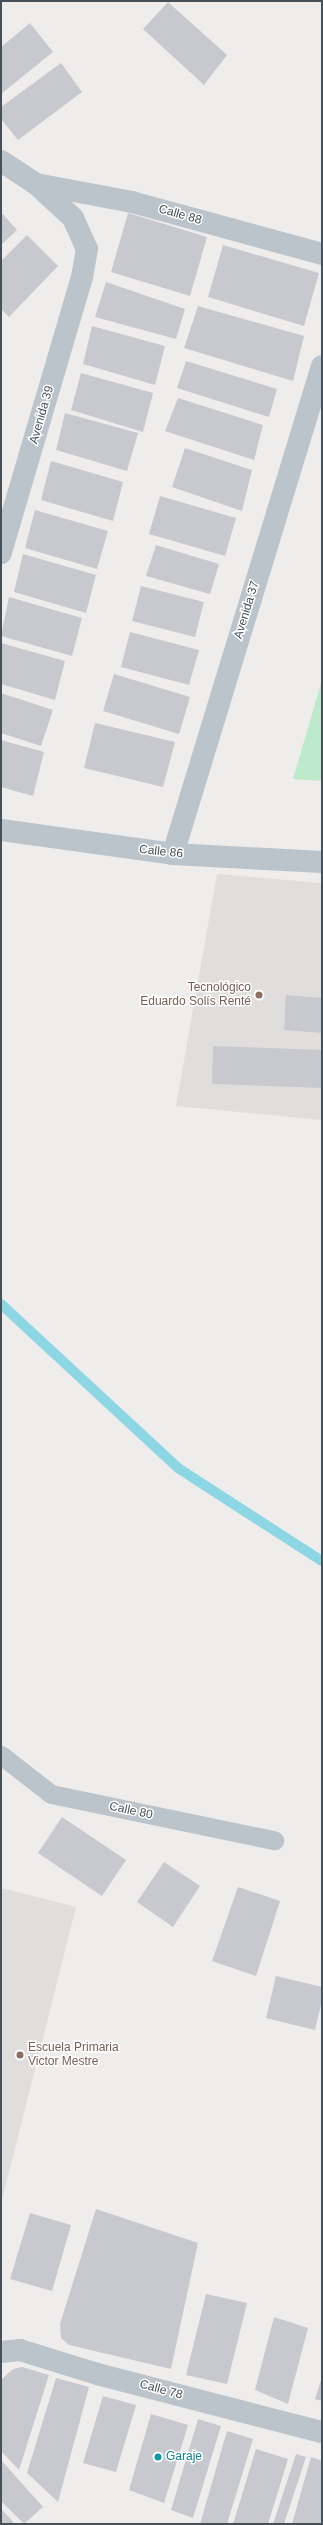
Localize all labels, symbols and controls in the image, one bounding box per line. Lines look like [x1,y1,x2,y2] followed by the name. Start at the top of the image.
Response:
[157,202,203,228] street label: Calle 88
[27,384,57,446] street label: Avenida 39
[231,579,263,641] street label: Avenida 37
[138,843,184,861] street label: Calle 86
[140,981,251,1009] place label: Tecnológico Eduardo Solís Renté
[254,990,264,1000] marker: Tecnológico Eduardo Solís Renté
[108,1799,154,1823] street label: Calle 80
[28,2041,119,2069] place label: Escuela Primaria Victor Mestre
[15,2050,25,2060] marker: Escuela Primaria Victor Mestre
[138,2377,184,2403] street label: Calle 78
[166,2450,202,2464] place label: Garaje
[153,2452,163,2462] marker: Garaje

